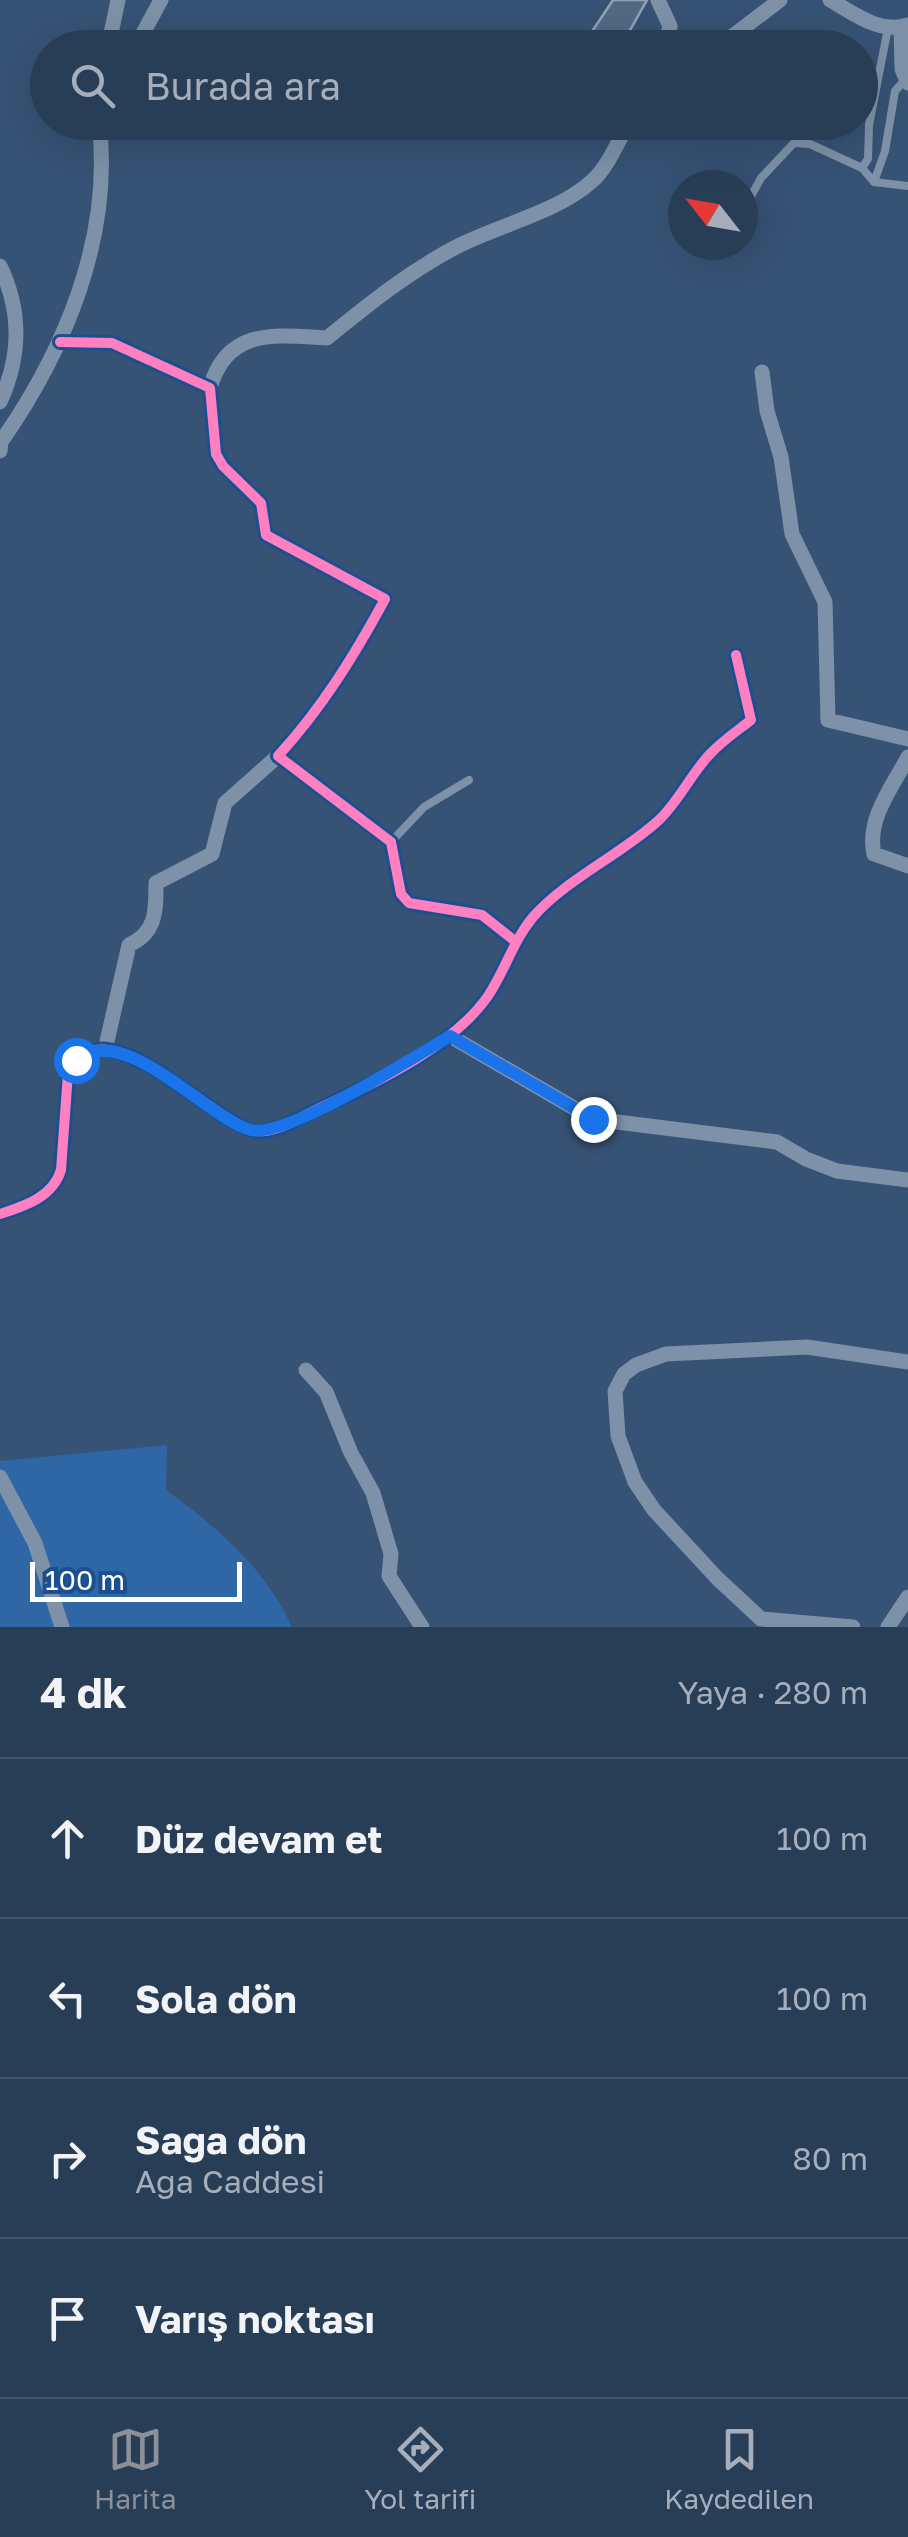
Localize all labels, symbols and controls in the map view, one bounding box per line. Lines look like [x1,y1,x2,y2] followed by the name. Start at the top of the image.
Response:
[30,30,878,140] search box
[65,58,120,113] icon: search
[145,63,341,108] text: Burada ara
[668,170,758,260] north arrow
[54,1038,100,1084] route start
[571,1097,617,1143] route end
[30,1557,242,1602] scale bar
[45,1563,125,1596] text: 100 m
[40,1667,127,1717] text: 4 dk
[678,1673,868,1711] text: Yaya · 280 m
[40,1811,95,1866] icon: ahead
[135,1816,382,1861] text: Düz devam et
[776,1819,868,1857] text: 100 m
[40,1971,95,2026] icon: left
[135,1976,297,2021] text: Sola dön
[776,1979,868,2017] text: 100 m
[135,2117,307,2162] text: Sağa dön
[40,2131,95,2186] icon: right
[792,2139,868,2177] text: 80 m
[135,2162,325,2200] text: Ağa Caddesi
[40,2291,95,2346] icon: arrive
[135,2296,375,2341] text: Varış noktası
[94,2422,177,2515] tab: Harita
[365,2422,476,2515] tab: Yol tarifi
[664,2422,814,2515] tab: Kaydedilen

